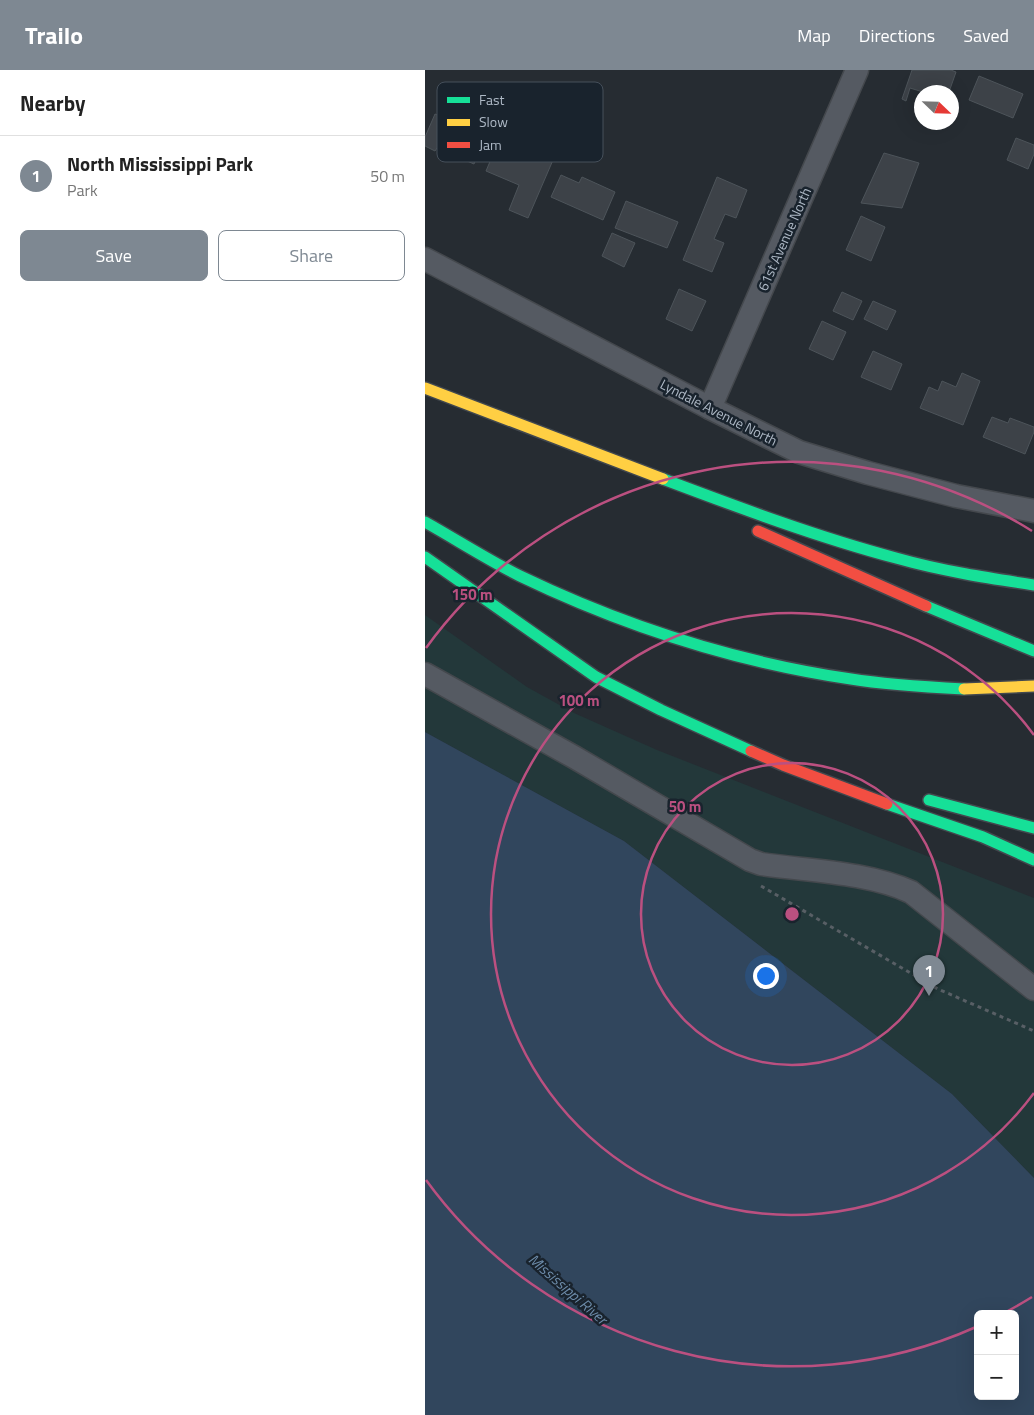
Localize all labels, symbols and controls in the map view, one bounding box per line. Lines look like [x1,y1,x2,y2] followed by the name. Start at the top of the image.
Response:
[25,17,83,53] text: Trailo
[797,22,831,49] text: Map
[859,22,935,49] text: Directions
[963,22,1009,49] text: Saved
[437,82,603,162] legend
[914,85,959,130] north arrow
[20,87,85,119] text: Nearby
[479,89,504,110] text: Fast
[479,111,508,132] text: Slow
[479,134,502,155] text: Jam
[67,149,253,178] text: North Mississippi Park
[32,164,40,188] text: 1
[370,164,405,188] text: 50 m
[67,178,98,202] text: Park
[752,184,816,294] street label: 61st Avenue North
[20,230,208,281] button: Save
[218,230,405,281] button: Share
[657,373,781,451] street label: Lyndale Avenue North
[451,583,493,606] text: 150 m
[558,689,600,712] text: 100 m
[669,795,701,818] text: 50 m
[783,905,801,923] centre of rings
[913,955,945,996] pin: 1
[753,963,779,989] your location
[524,1248,614,1331] water label: Mississippi River
[974,1310,1019,1400] map controls
[974,1310,1019,1355] button: +
[974,1355,1019,1400] button: −

